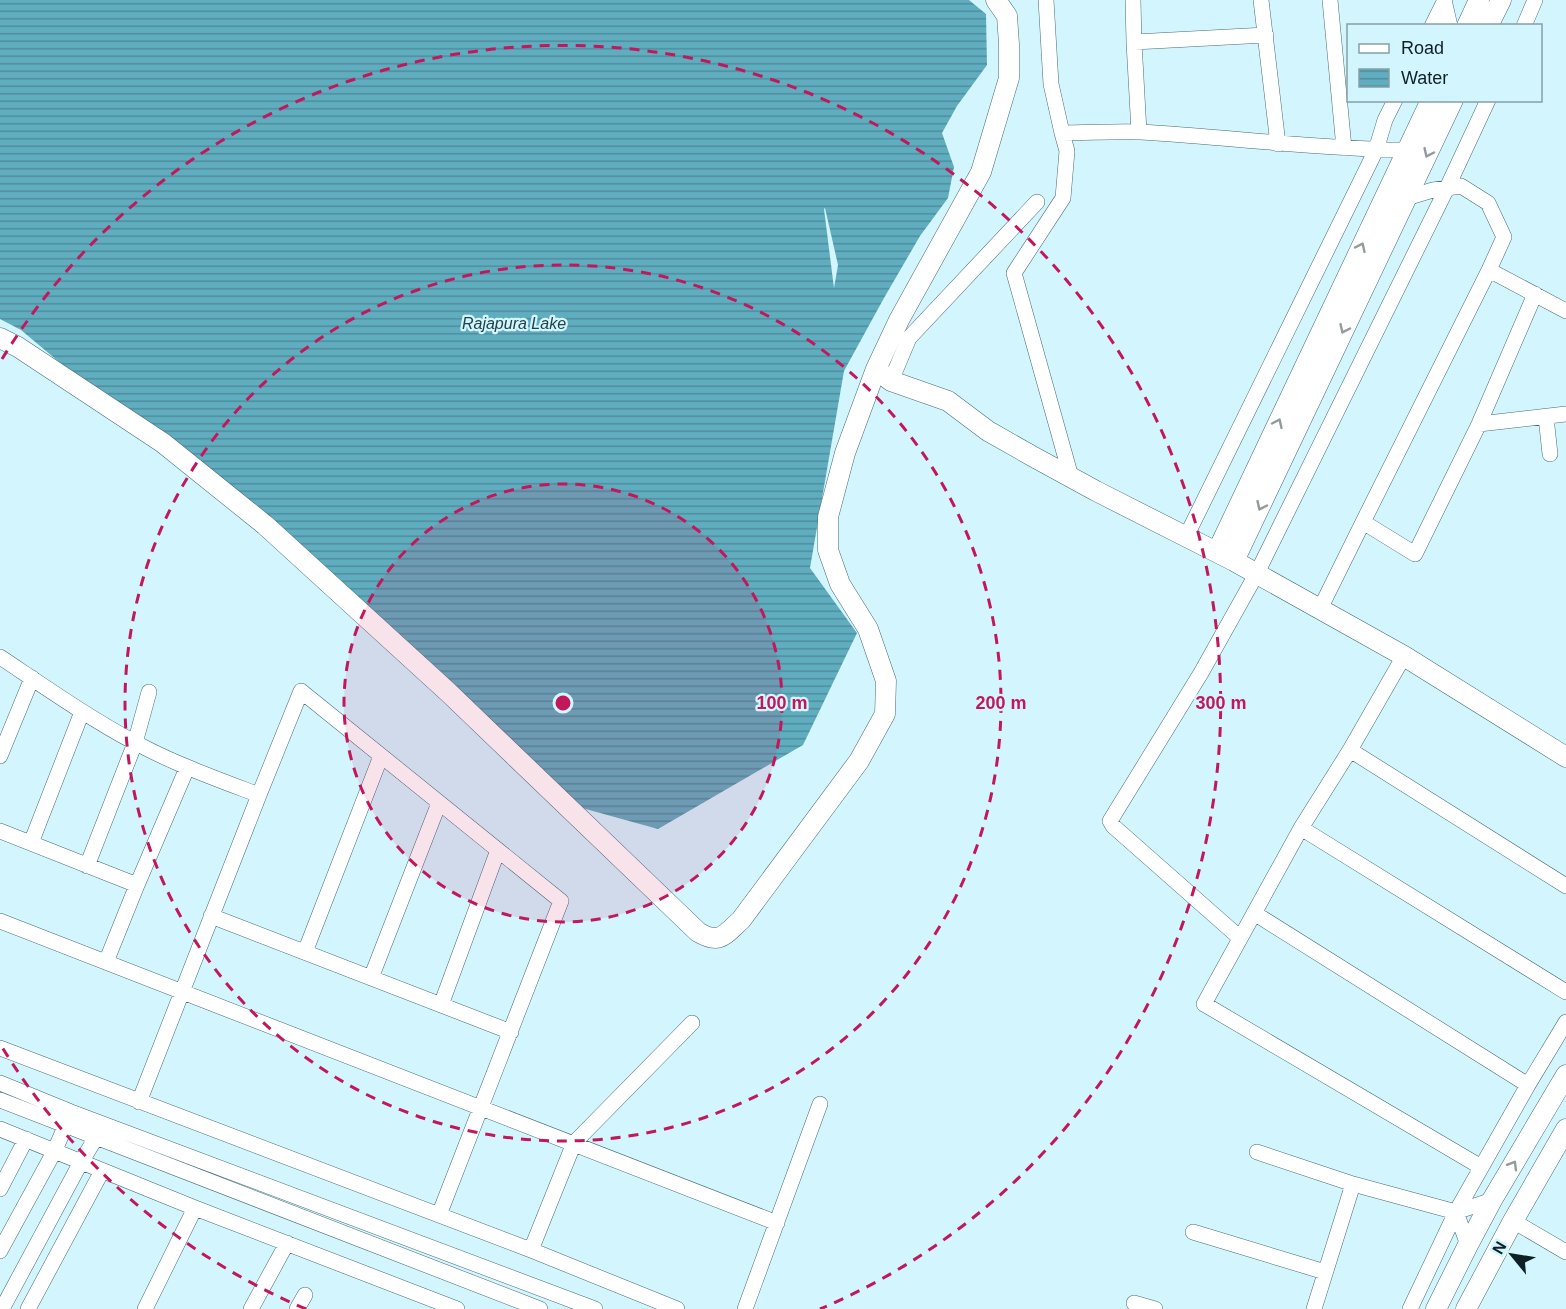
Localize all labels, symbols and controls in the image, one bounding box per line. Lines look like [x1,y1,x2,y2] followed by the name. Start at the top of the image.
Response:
[1347,24,1542,102] legend
[1401,38,1444,58] text: Road
[1401,68,1448,88] text: Water
[1423,147,1435,158] one-way arrow
[1353,242,1365,253] one-way arrow
[462,315,566,332] water label: Rajapura Lake
[1340,323,1352,334] one-way arrow
[1270,419,1282,430] one-way arrow
[1256,499,1268,510] one-way arrow
[553,693,573,713] centre of rings
[756,693,808,713] text: 100 m
[975,693,1027,713] text: 200 m
[1195,693,1247,713] text: 300 m
[1506,1161,1517,1171] one-way arrow
[1482,1225,1542,1285] north arrow
[1489,1238,1510,1257] text: N

